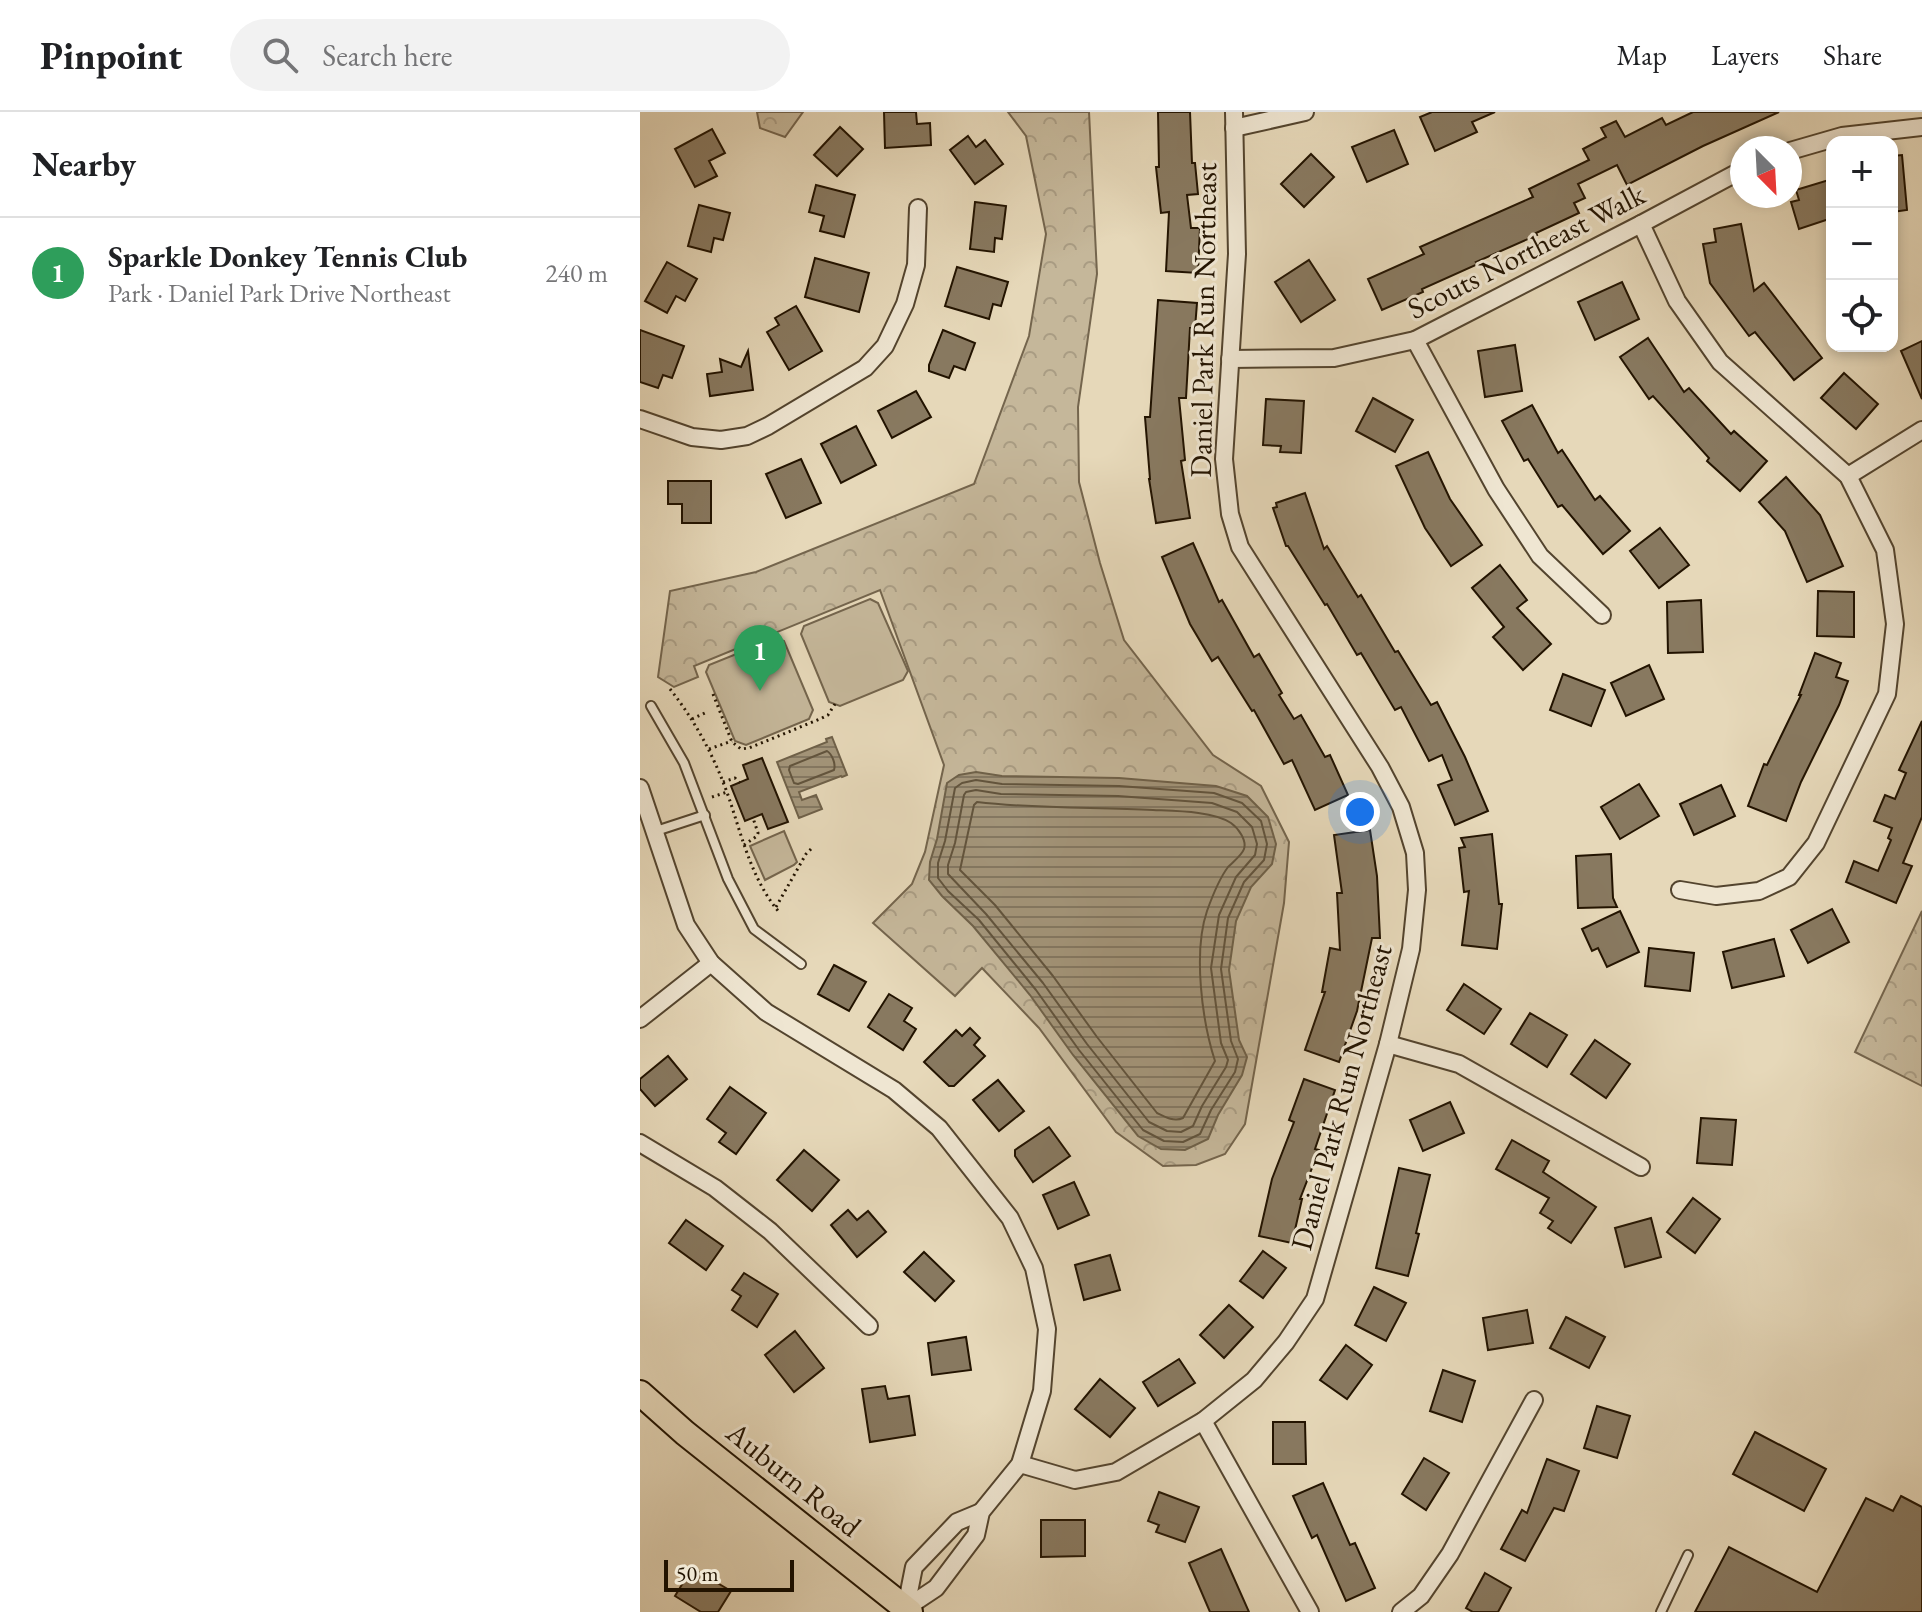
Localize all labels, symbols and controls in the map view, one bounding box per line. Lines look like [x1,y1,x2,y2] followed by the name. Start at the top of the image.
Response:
[230,19,790,91] search box
[40,31,182,80] text: Pinpoint
[258,33,302,77] icon: search
[322,36,452,75] text: Search here
[1617,37,1667,73] text: Map
[1711,37,1779,73] text: Layers
[1823,37,1882,73] text: Share
[1730,136,1802,208] north arrow
[1826,136,1898,352] map controls
[1826,136,1898,208] button: +
[32,142,136,186] text: Nearby
[1181,162,1225,478] street label: Daniel Park Run Northeast
[1401,174,1652,328] street label: Scouts Northeast Walk
[1826,208,1898,280] button: −
[108,237,467,276] text: Sparkle Donkey Tennis Club
[51,256,65,290] text: 1
[545,256,608,290] text: 240 m
[108,276,451,310] text: Park · Daniel Park Drive Northeast
[1826,280,1898,352] button: locate
[734,625,786,691] pin: 1
[1340,792,1380,832] your location
[1281,939,1401,1254] street label: Daniel Park Run Northeast
[718,1412,870,1546] street label: Auburn Road
[664,1556,794,1592] scale bar
[676,1559,719,1588] text: 50 m

